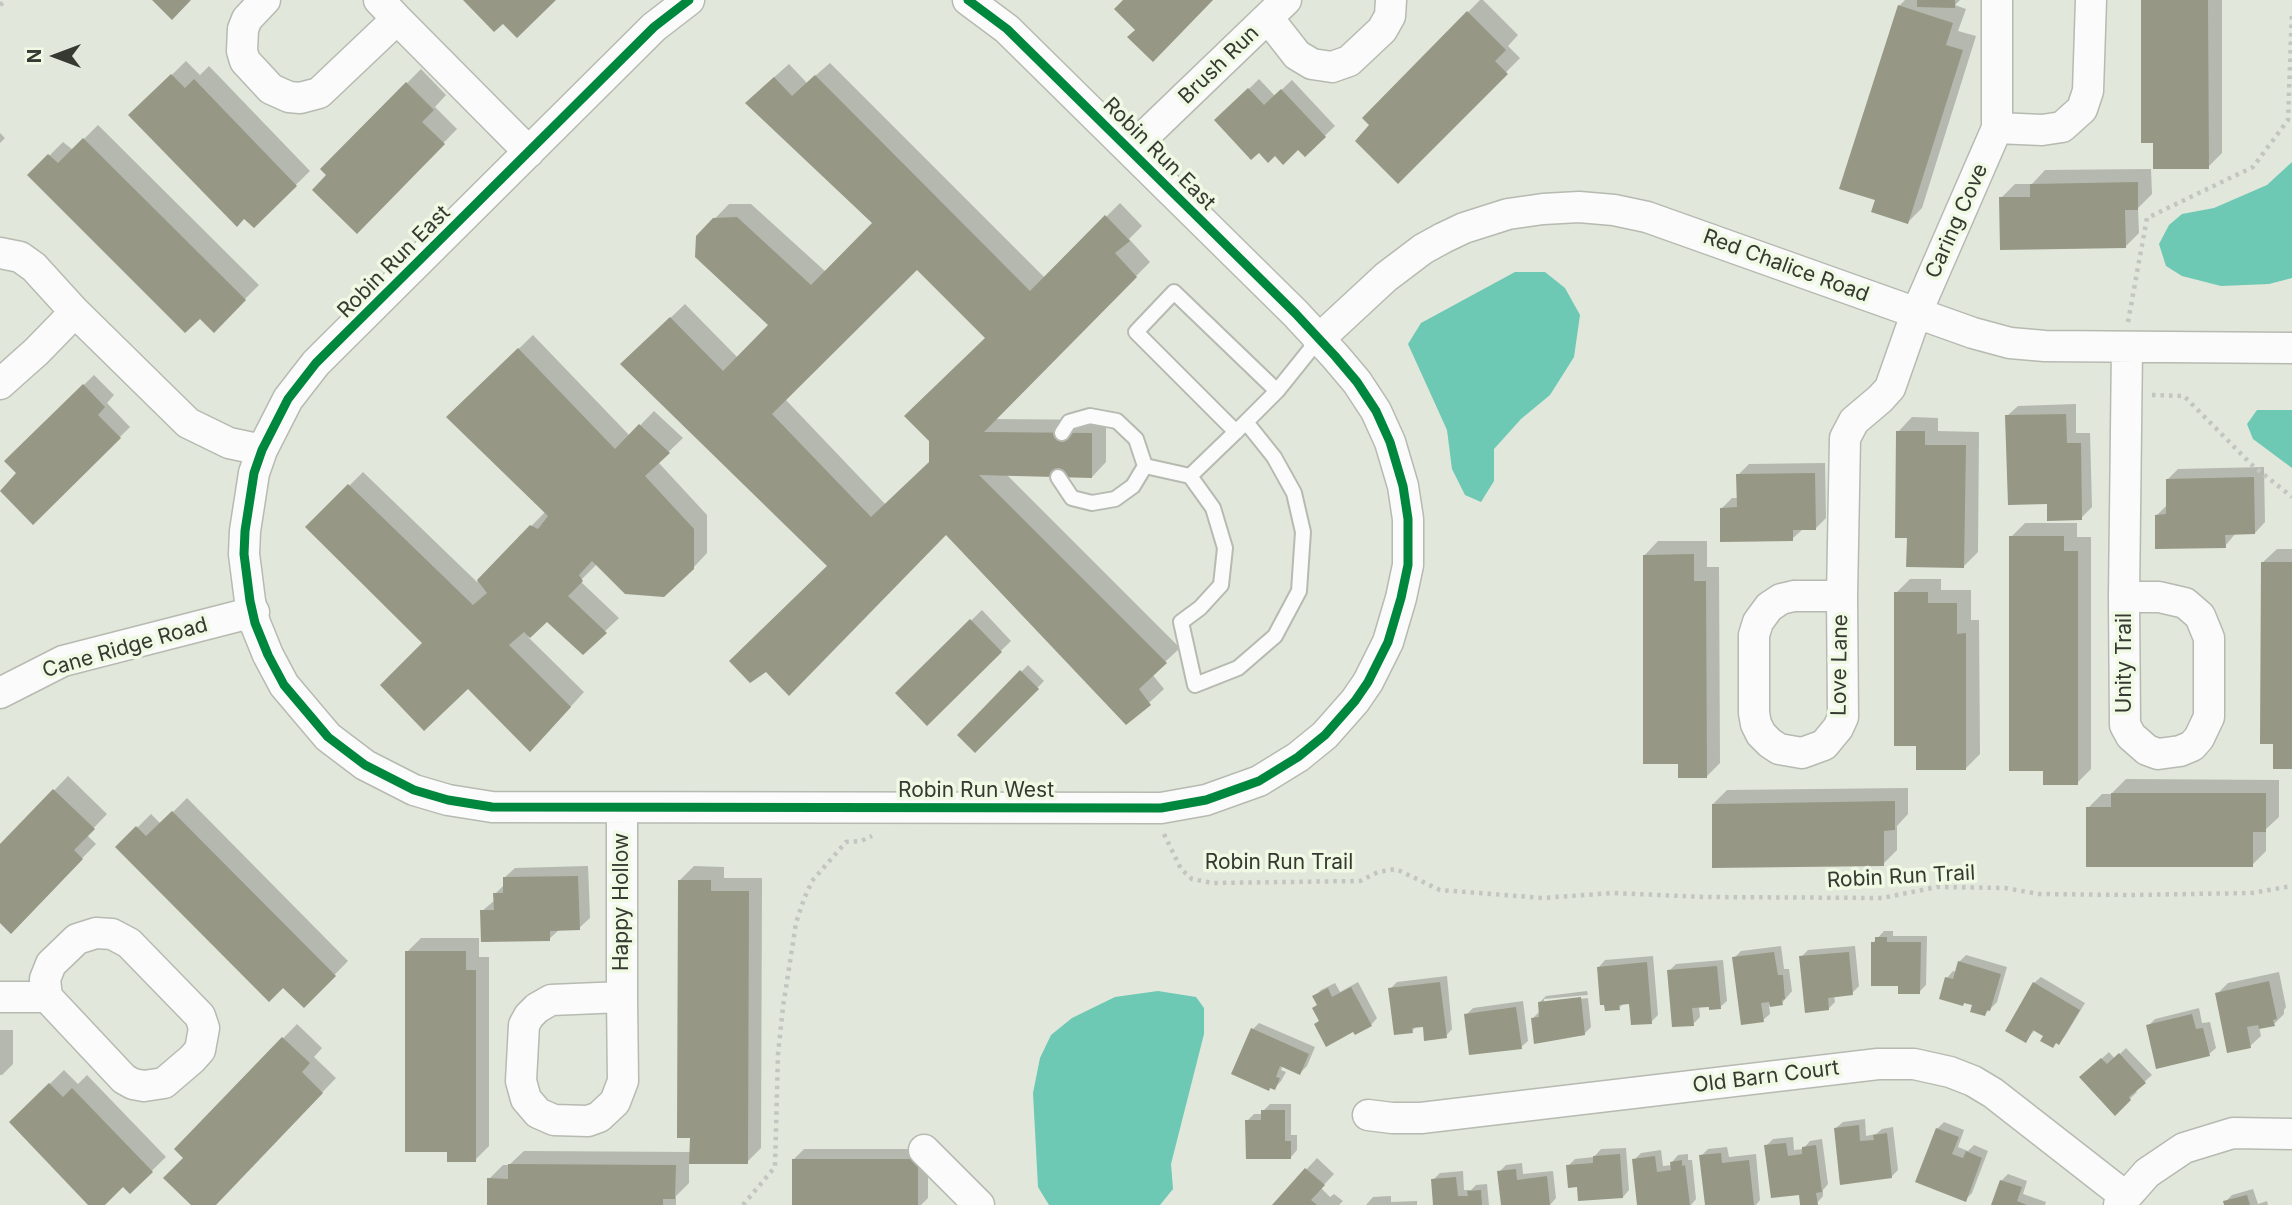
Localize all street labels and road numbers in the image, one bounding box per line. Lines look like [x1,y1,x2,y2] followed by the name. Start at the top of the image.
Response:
[1174,21,1264,109] street label: Brush Run
[1098,93,1220,215] street label: Robin Run East
[1921,160,1993,282] street label: Caring Cove
[333,201,455,323] street label: Robin Run East
[1700,224,1872,308] street label: Red Chalice Road
[39,612,211,684] street label: Cane Ridge Road
[2112,613,2138,713] street label: Unity Trail
[1827,614,1853,716] street label: Love Lane
[898,778,1054,804] street label: Robin Run West
[609,833,635,971] street label: Happy Hollow
[1205,850,1353,876] street label: Robin Run Trail
[1826,861,1976,893] street label: Robin Run Trail
[1691,1056,1841,1098] street label: Old Barn Court

